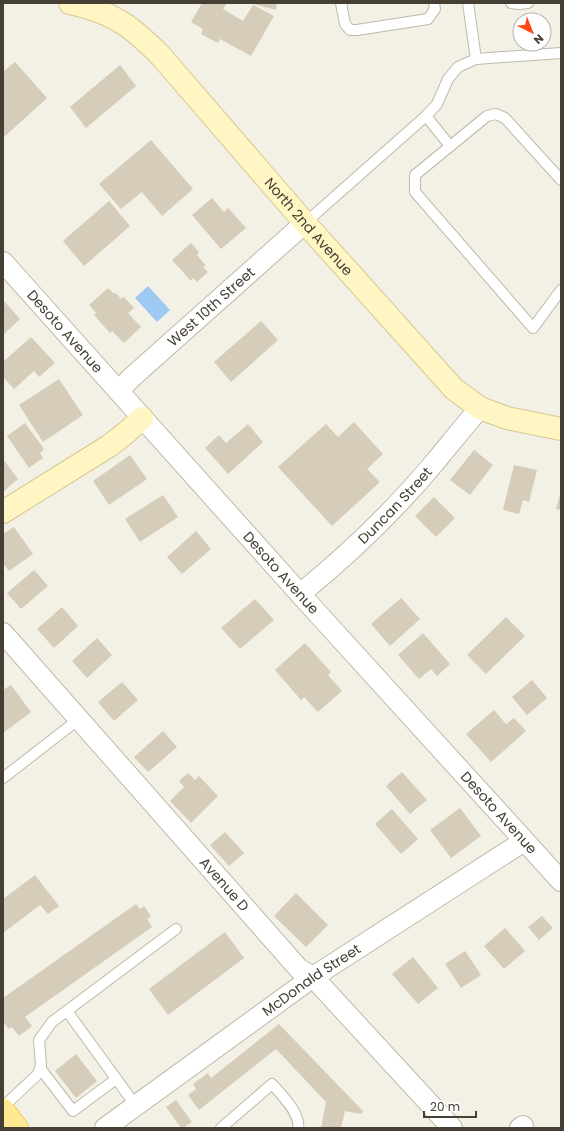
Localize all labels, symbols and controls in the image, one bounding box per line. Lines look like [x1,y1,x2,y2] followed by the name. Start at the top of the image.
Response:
[512,12,552,52] north arrow
[530,31,547,48] text: N
[260,173,358,280] street label: North 2nd Avenue
[163,262,259,351] street label: West 10th Street
[22,285,108,377] street label: Desoto Avenue
[353,463,437,548] street label: Duncan Street
[238,527,324,619] street label: Desoto Avenue
[456,767,542,859] street label: Desoto Avenue
[195,853,254,916] street label: Avenue D
[258,939,364,1021] street label: McDonald Street
[424,1093,476,1119] scale bar
[430,1098,460,1115] text: 20 m

